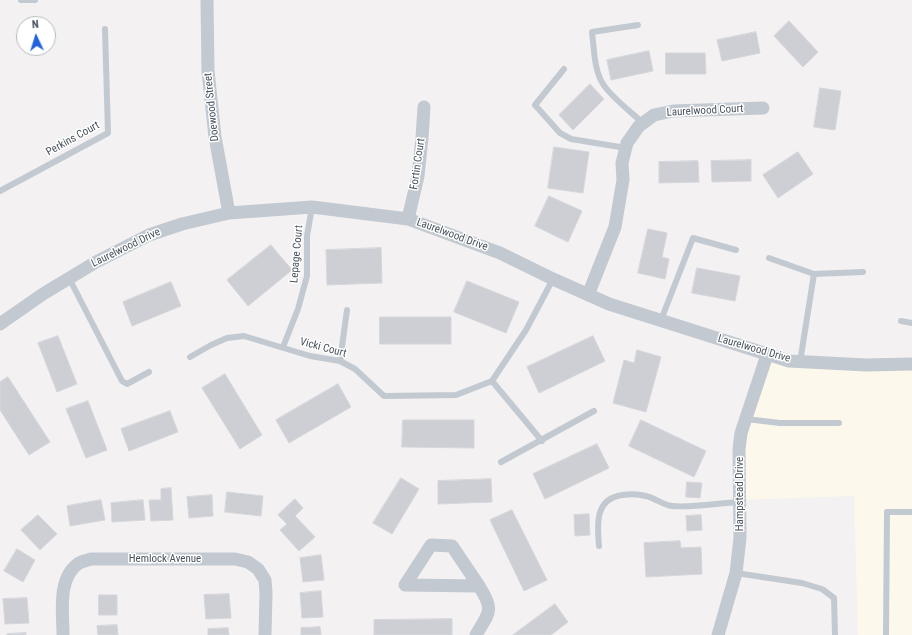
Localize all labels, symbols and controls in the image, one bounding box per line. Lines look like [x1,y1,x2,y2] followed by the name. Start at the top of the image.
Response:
[16,16,56,56] north arrow
[31,18,39,31] text: N
[202,72,222,142] street label: Doewood Street
[666,102,744,120] street label: Laurelwood Court
[44,119,102,159] street label: Perkins Court
[408,137,428,191] street label: Fortin Court
[415,216,489,254] street label: Laurelwood Drive
[288,224,306,284] street label: Lepage Court
[89,226,163,270] street label: Laurelwood Drive
[716,332,792,366] street label: Laurelwood Drive
[298,335,348,361] street label: Vicki Court
[733,457,747,531] street label: Hampstead Drive
[129,552,201,566] street label: Hemlock Avenue

